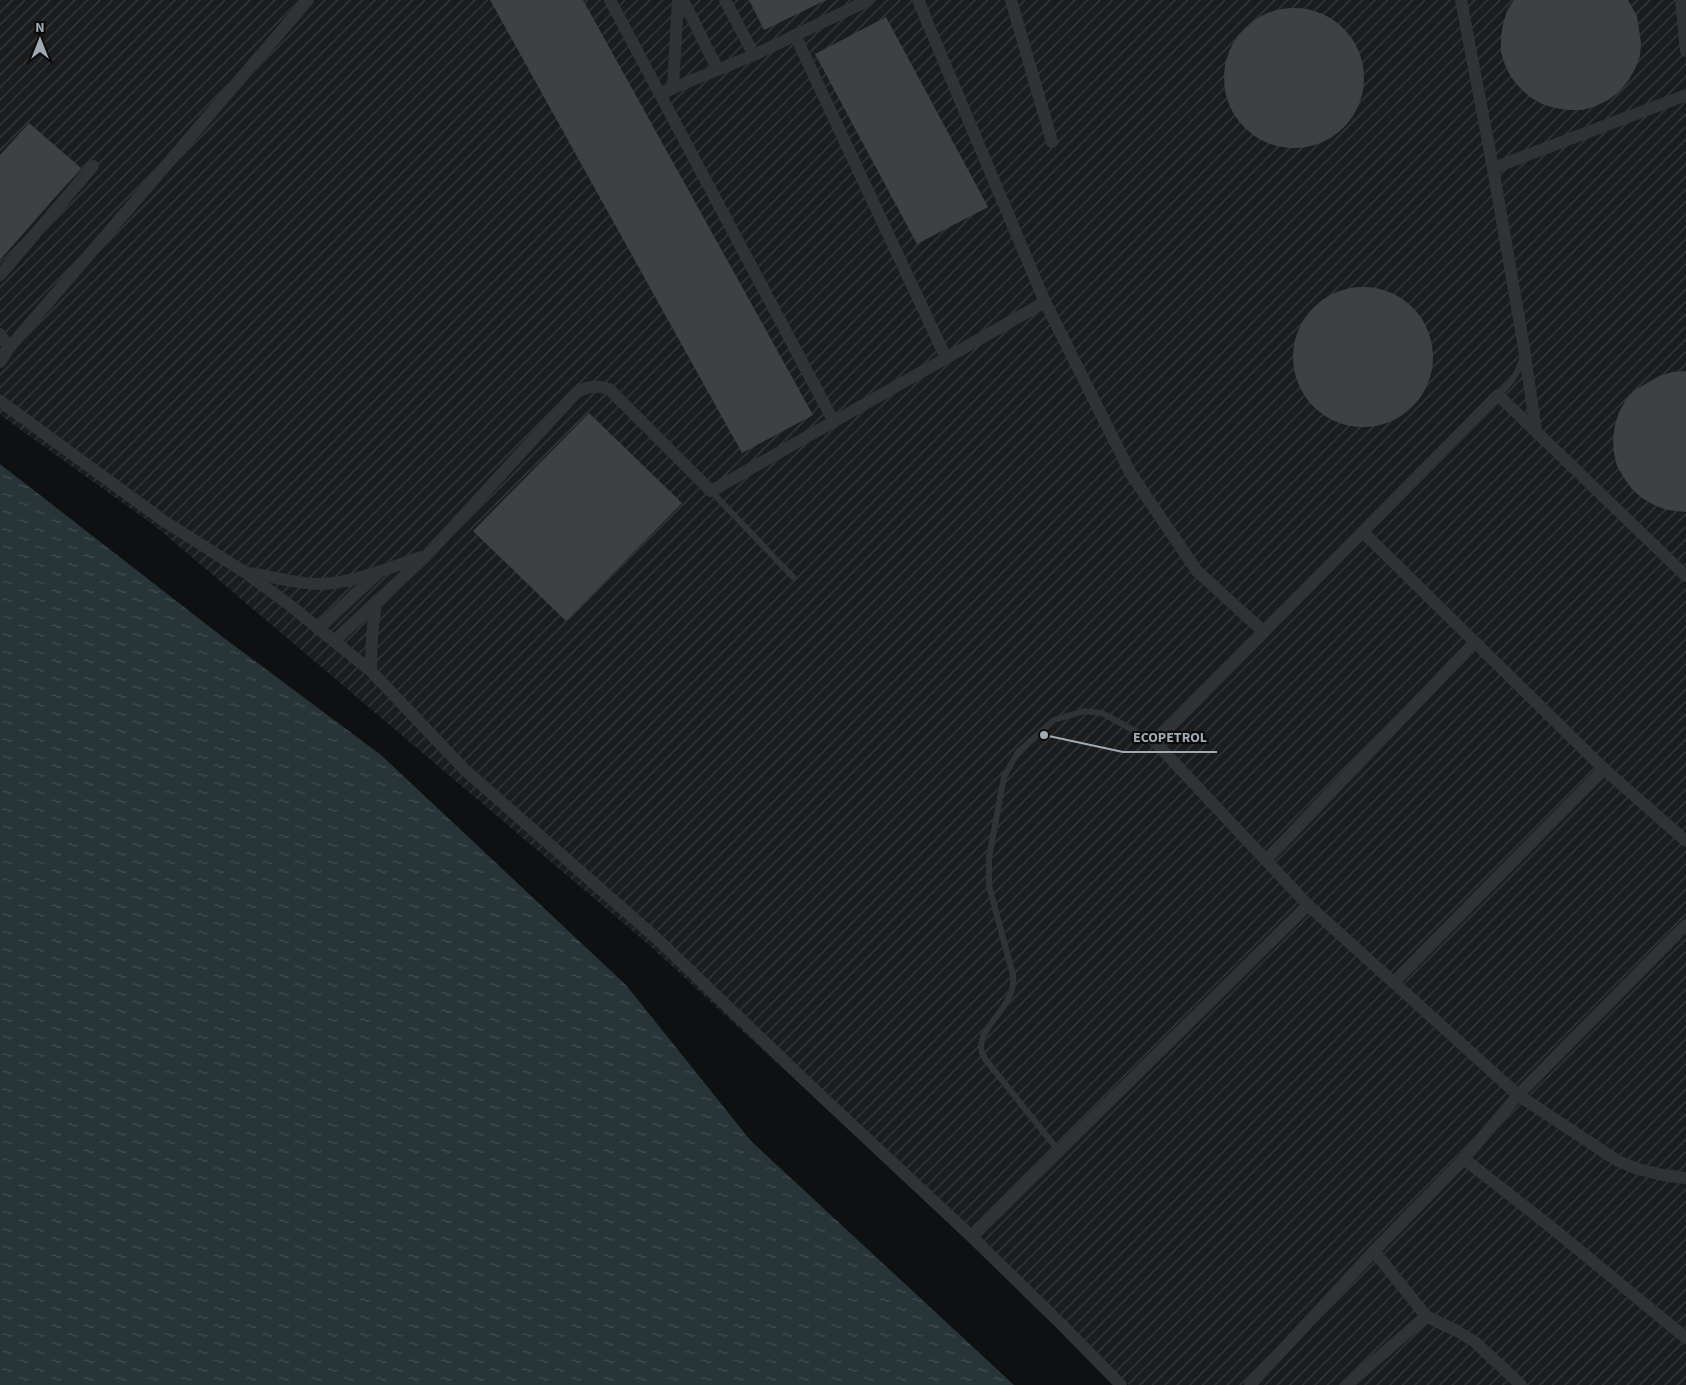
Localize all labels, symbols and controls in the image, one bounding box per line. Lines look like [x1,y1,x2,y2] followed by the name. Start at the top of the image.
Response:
[15,15,65,65] north arrow
[35,18,45,38] text: N
[1123,723,1217,752] callout: ECOPETROL
[1133,728,1207,748] text: ECOPETROL

